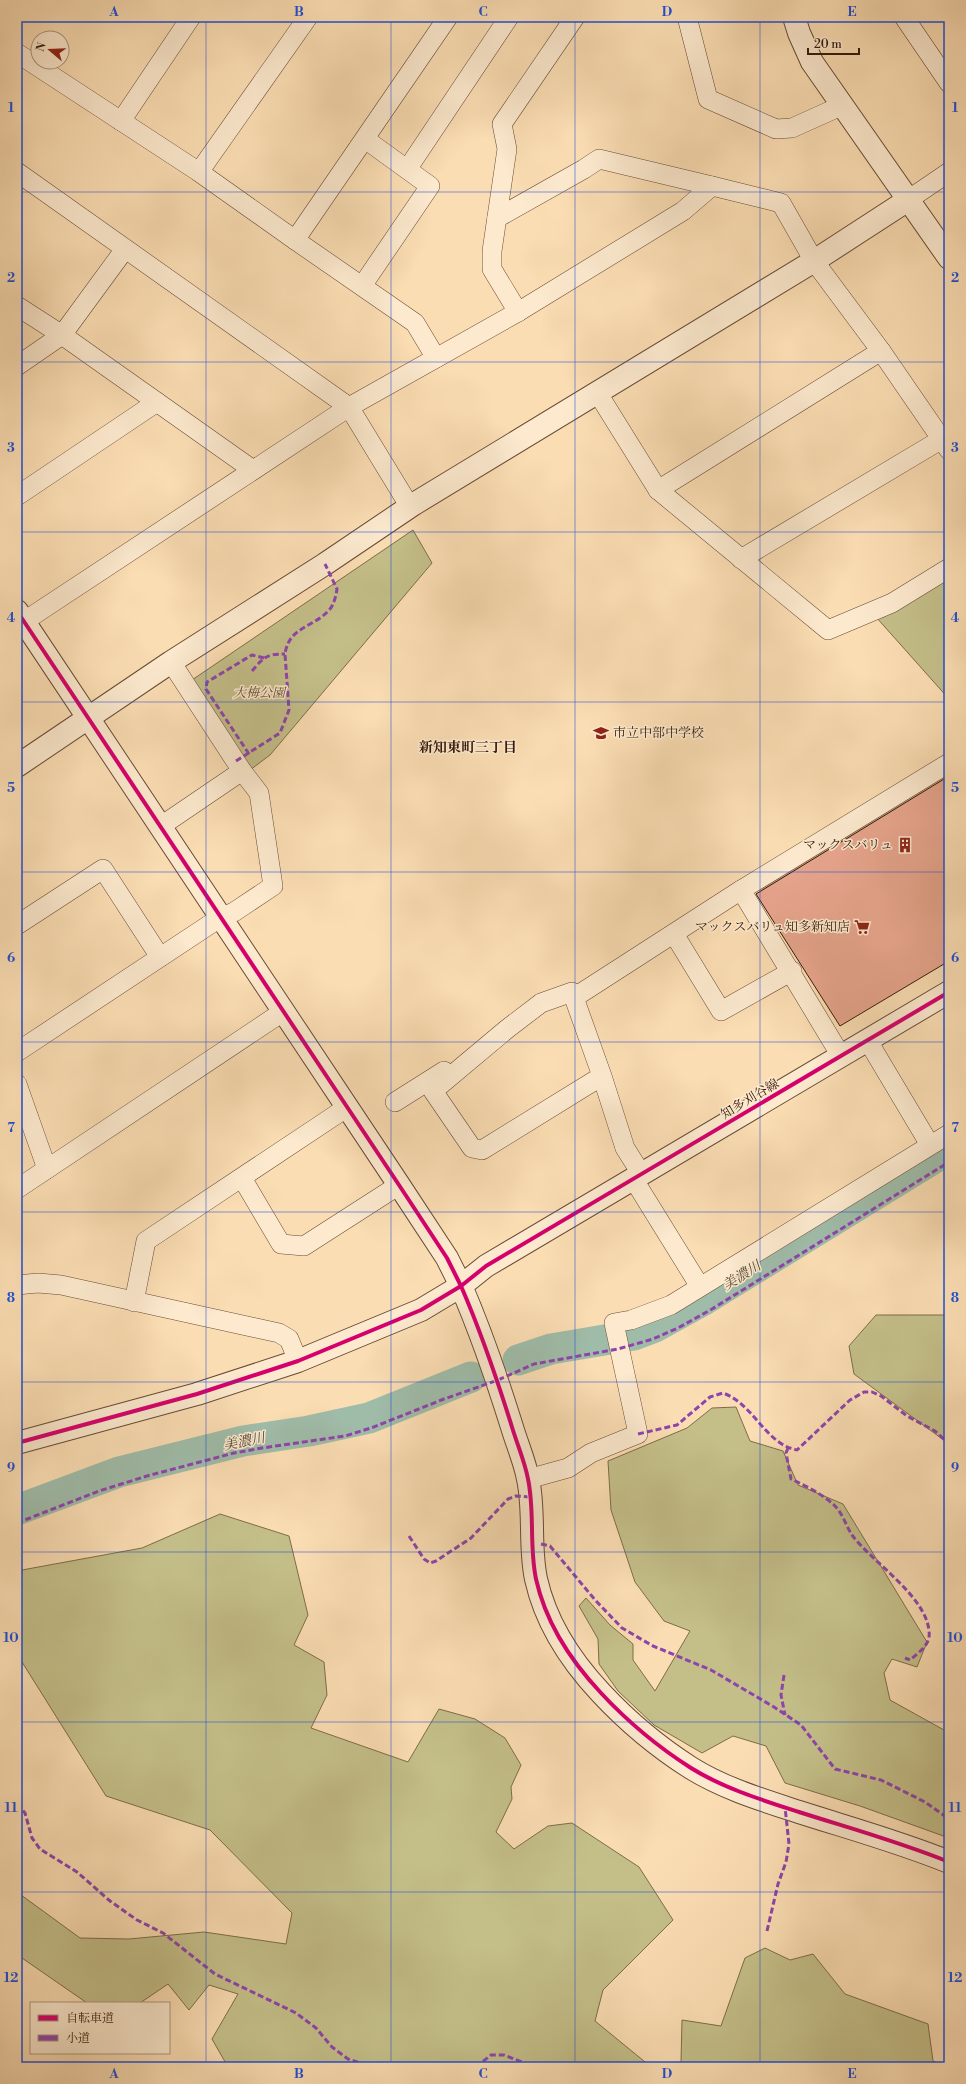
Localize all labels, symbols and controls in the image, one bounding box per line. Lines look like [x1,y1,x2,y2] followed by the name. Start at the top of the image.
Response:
[108,4,119,20] text: A
[294,4,304,20] text: B
[478,4,488,20] text: C
[662,4,672,20] text: D
[847,4,857,20] text: E
[30,30,70,70] north arrow
[808,30,859,56] scale bar
[814,37,842,52] text: 20 m
[33,40,50,53] text: N
[8,100,15,116] text: 1
[952,100,959,116] text: 1
[7,270,15,286] text: 2
[951,270,959,286] text: 2
[7,440,15,456] text: 3
[951,440,959,456] text: 3
[7,610,16,626] text: 4
[951,610,960,626] text: 4
[233,685,287,701] park label: 大梅公園
[592,724,610,742] school or university icon: 市立中部中学校
[613,725,704,741] place label: 市立中部中学校
[419,739,517,757] district label: 新知東町三丁目
[7,780,15,796] text: 5
[951,780,959,796] text: 5
[896,836,914,854] building icon: マックスバリュ
[803,837,893,853] place label: マックスバリュ
[853,918,871,936] supermarket icon: マックスバリュ知多新知店
[695,919,850,935] place label: マックスバリュ知多新知店
[7,950,15,966] text: 6
[951,950,959,966] text: 6
[718,1075,782,1123] street label: 知多刈谷線
[7,1120,15,1136] text: 7
[951,1120,959,1136] text: 7
[719,1256,766,1295] water label: 美濃川
[7,1290,15,1306] text: 8
[951,1290,959,1306] text: 8
[222,1429,268,1455] water label: 美濃川
[7,1460,15,1476] text: 9
[951,1460,959,1476] text: 9
[3,1630,19,1646] text: 10
[947,1630,963,1646] text: 10
[5,1800,18,1816] text: 11
[949,1800,962,1816] text: 11
[4,1970,18,1986] text: 12
[948,1970,962,1986] text: 12
[30,2002,170,2054] legend
[66,2011,114,2026] text: 自転車道
[66,2031,90,2046] text: 小道
[108,2066,119,2082] text: A
[294,2066,304,2082] text: B
[478,2066,488,2082] text: C
[662,2066,672,2082] text: D
[847,2066,857,2082] text: E

